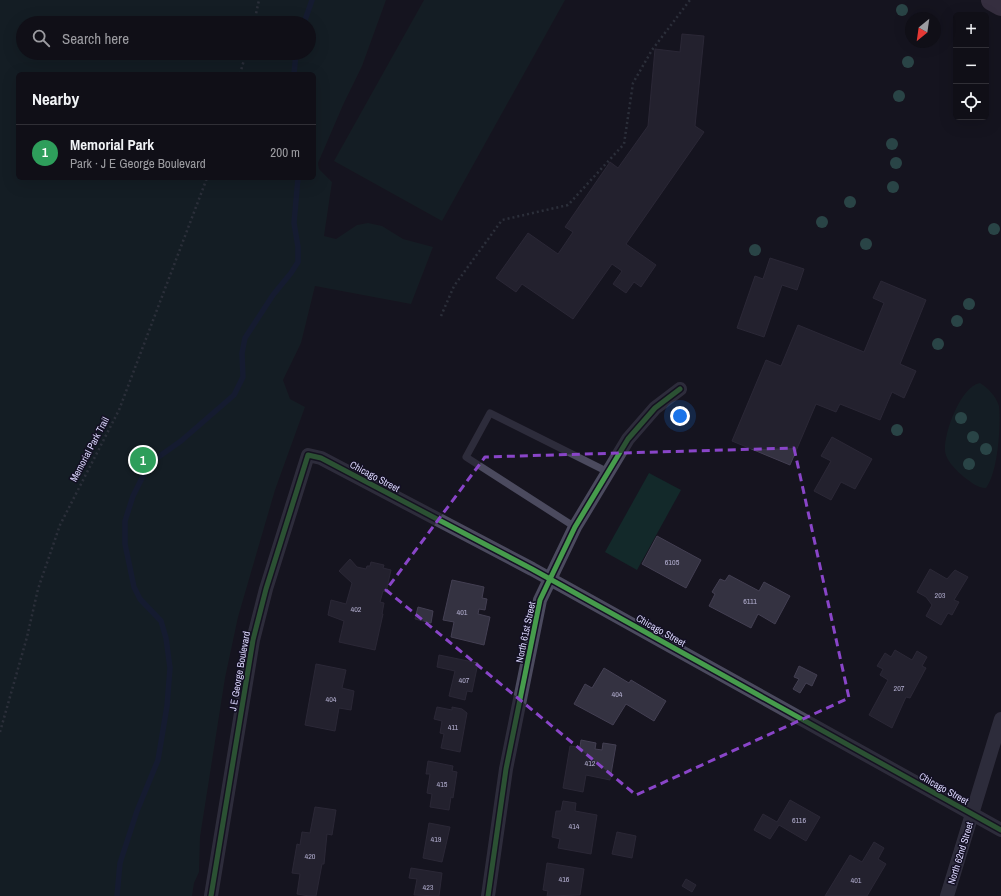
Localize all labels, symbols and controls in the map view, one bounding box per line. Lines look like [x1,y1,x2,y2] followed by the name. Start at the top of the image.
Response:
[905,12,941,48] north arrow
[953,12,989,120] map controls
[953,12,989,48] button: +
[16,16,316,60] search box
[30,27,52,49] icon: search
[62,28,129,49] text: Search here
[953,48,989,84] button: −
[953,84,989,120] button: locate
[32,87,79,110] text: Nearby
[70,134,154,155] text: Memorial Park
[42,144,48,161] text: 1
[270,144,300,161] text: 200 m
[70,155,206,172] text: Park · J E George Boulevard
[670,406,690,426] your location
[67,414,112,484] street label: Memorial Park Trail
[130,445,156,475] pin: 1
[348,458,403,495] street label: Chicago Street
[665,557,680,567] house number: 6105
[935,590,946,600] house number: 203
[743,596,757,606] house number: 6111
[513,600,538,664] street label: North 61st Street
[351,604,362,614] house number: 402
[457,607,468,617] house number: 401
[634,611,688,650] street label: Chicago Street
[226,630,253,712] street label: J E George Boulevard
[459,675,470,685] house number: 407
[894,683,905,693] house number: 207
[612,689,623,699] house number: 404
[326,694,337,704] house number: 404
[448,722,459,732] house number: 411
[585,758,596,768] house number: 412
[917,769,971,808] street label: Chicago Street
[437,779,448,789] house number: 415
[792,815,806,825] house number: 6116
[945,820,976,886] street label: North 62nd Street
[569,821,580,831] house number: 414
[431,834,442,844] house number: 419
[305,851,316,861] house number: 420
[559,874,570,884] house number: 416
[851,875,862,885] house number: 401
[423,882,434,892] house number: 423

